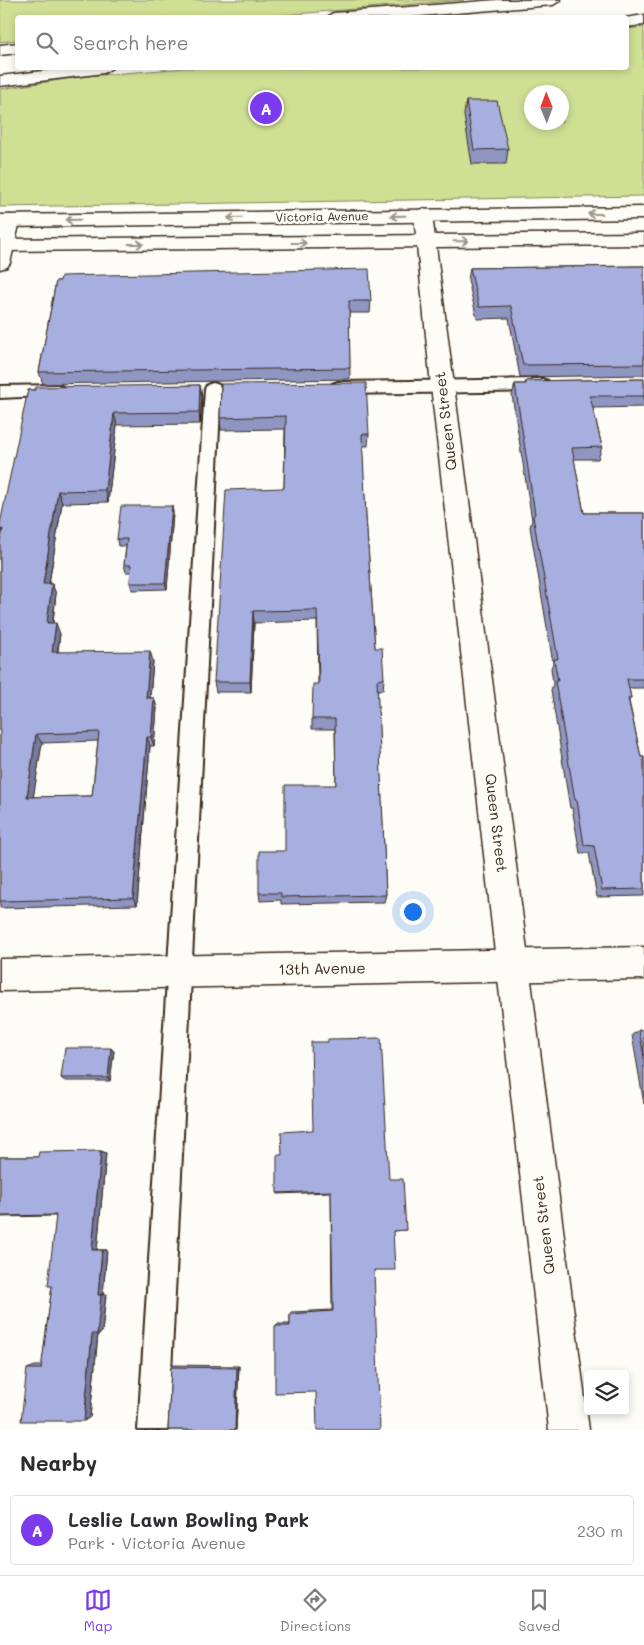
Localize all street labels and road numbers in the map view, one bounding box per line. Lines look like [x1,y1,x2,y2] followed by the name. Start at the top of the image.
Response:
[275,207,369,225] street label: Victoria Avenue
[429,371,461,472] street label: Queen Street
[481,772,513,873] street label: Queen Street
[278,957,366,979] street label: 13th Avenue
[527,1175,559,1276] street label: Queen Street

